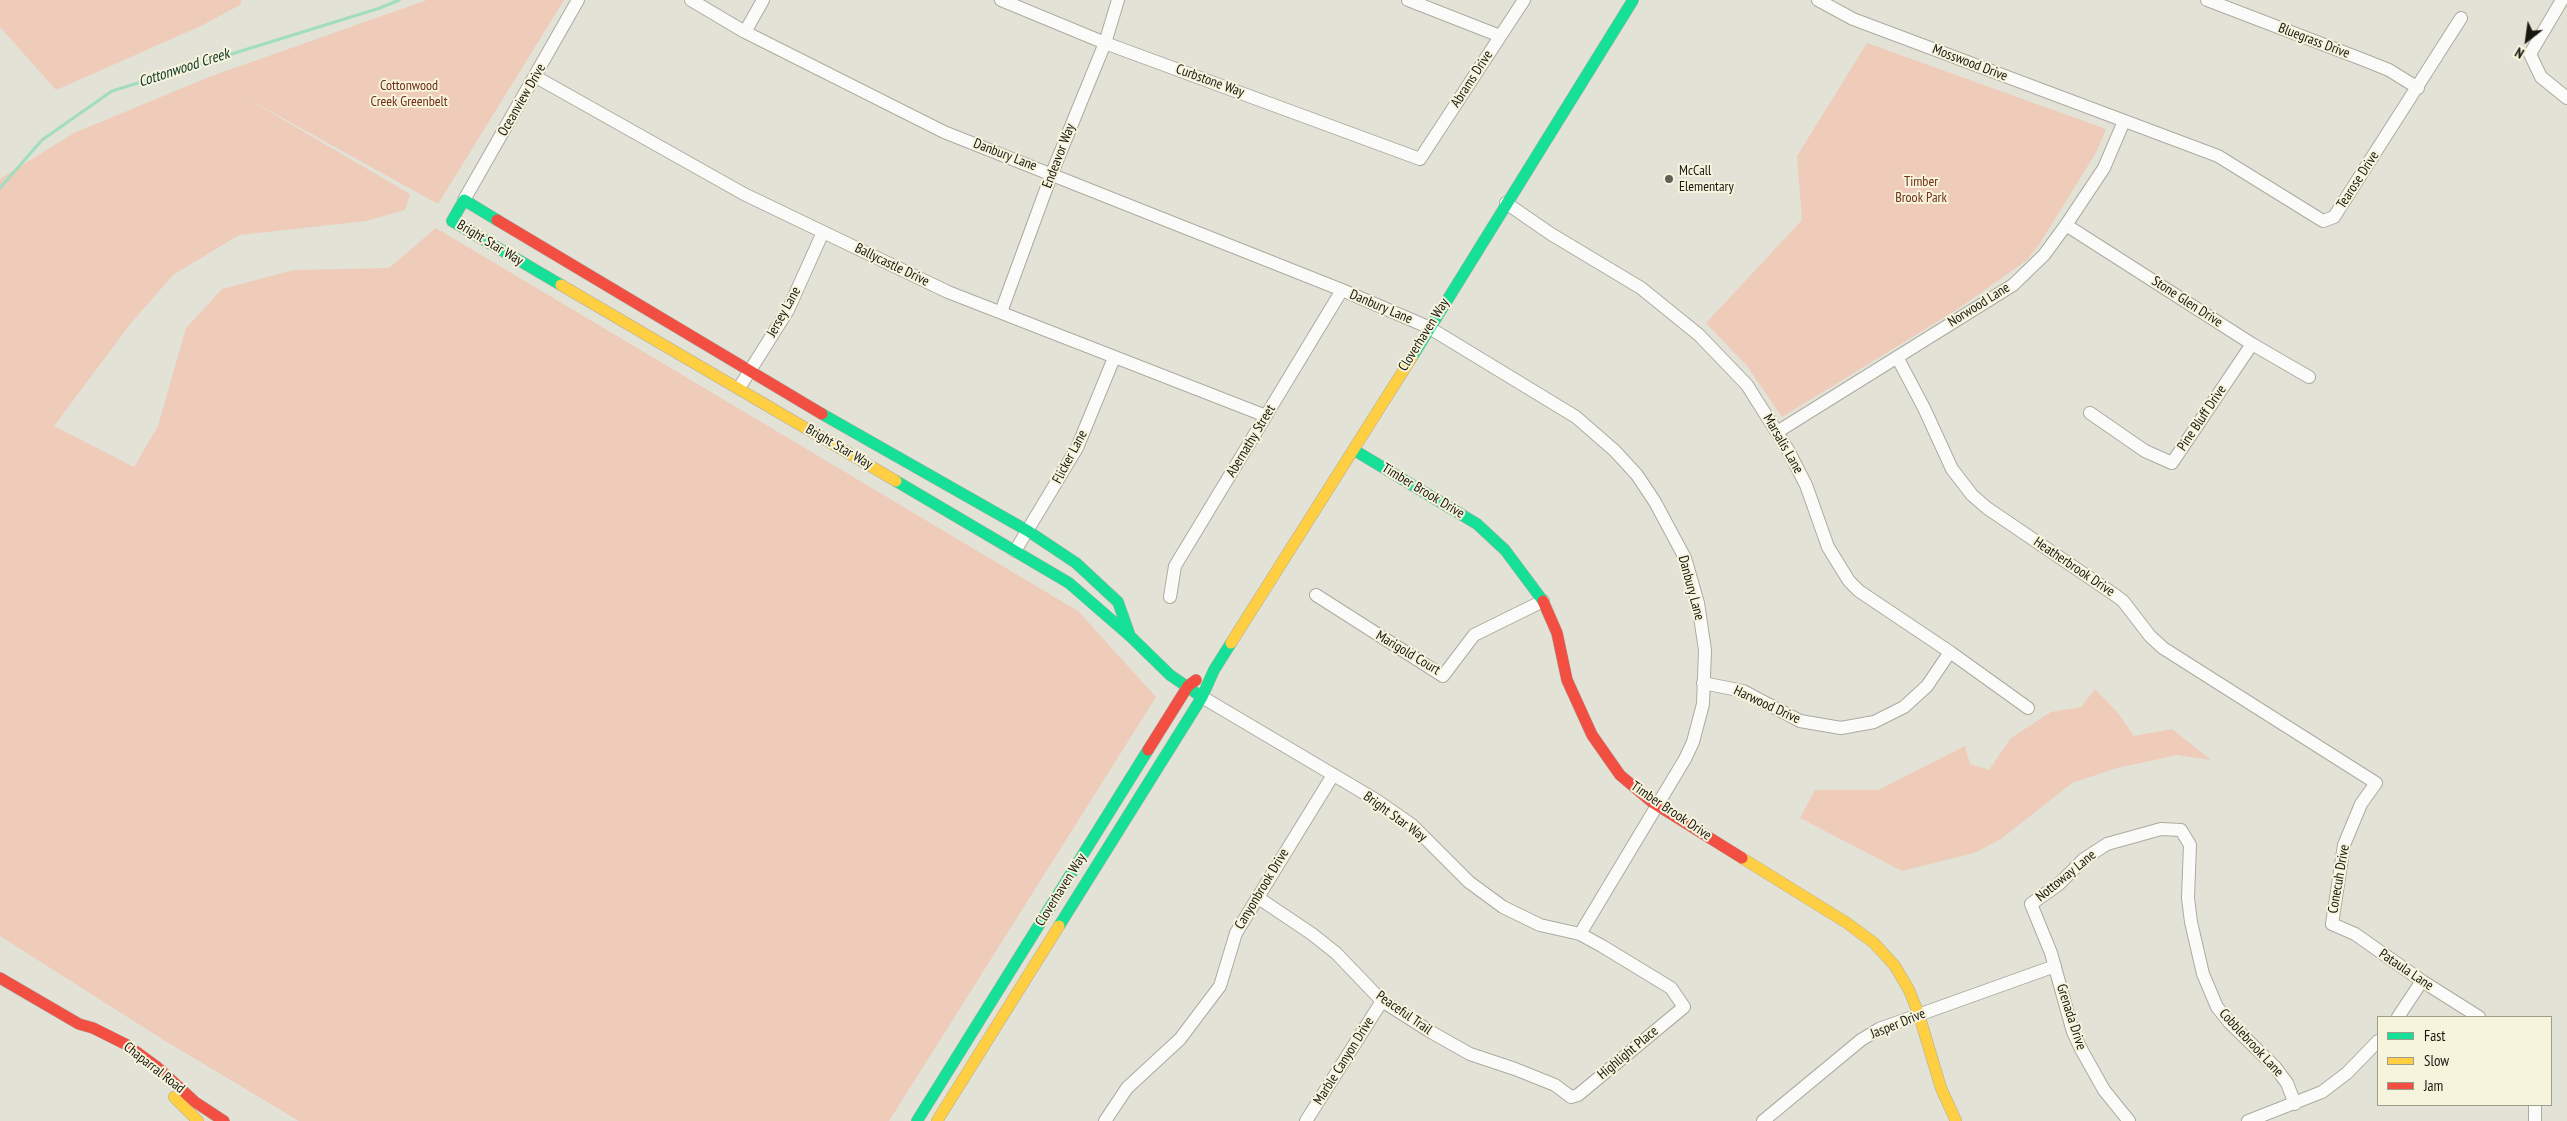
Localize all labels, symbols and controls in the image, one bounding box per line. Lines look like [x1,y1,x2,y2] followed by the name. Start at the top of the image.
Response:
[2502,15,2552,65] north arrow
[2276,20,2352,62] street label: Bluegrass Drive
[1930,41,2010,85] street label: Mosswood Drive
[2512,43,2527,63] text: N
[136,45,232,91] water label: Cottonwood Creek
[1447,47,1497,111] street label: Abrams Drive
[495,61,549,139] street label: Oceanview Drive
[1174,61,1246,101] street label: Curbstone Way
[370,78,448,110] park label: Cottonwood Creek Greenbelt
[1039,121,1079,191] street label: Endeavor Way
[971,135,1039,175] street label: Danbury Lane
[2333,148,2383,212] street label: Tearose Drive
[1679,163,1734,196] place label: McCall Elementary
[1663,173,1675,185] marker: McCall Elementary
[1895,174,1947,206] park label: Timber Brook Park
[454,217,526,269] street label: Bright Star Way
[852,240,932,290] street label: Ballycastle Drive
[2148,273,2226,331] street label: Stone Glen Drive
[1945,279,2013,331] street label: Norwood Lane
[763,284,805,340] street label: Jersey Lane
[1347,286,1415,328] street label: Danbury Lane
[1395,296,1453,374] street label: Cloverhaven Way
[2174,382,2230,454] street label: Pine Bluff Drive
[1223,402,1279,480] street label: Abernathy Street
[1759,411,1807,477] street label: Marsalis Lane
[803,421,875,473] street label: Bright Star Way
[1049,427,1091,487] street label: Flicker Lane
[1379,460,1467,522] street label: Timber Brook Drive
[2030,534,2118,600] street label: Heatherbrook Drive
[1674,554,1708,622] street label: Danbury Lane
[1373,627,1443,679] street label: Marigold Court
[1731,682,1803,728] street label: Harwood Drive
[1628,778,1714,844] street label: Timber Brook Drive
[1360,788,1430,846] street label: Bright Star Way
[2325,843,2353,915] street label: Conecuh Drive
[1231,846,1293,932] street label: Canyonbrook Drive
[2033,847,2099,905] street label: Nottoway Lane
[1032,851,1090,929] street label: Cloverhaven Way
[2376,946,2436,994] street label: Pataula Lane
[2052,982,2090,1052] street label: Grenada Drive
[1373,988,1435,1038] street label: Peaceful Trail
[1868,1005,1928,1043] street label: Jasper Drive
[2215,1006,2287,1080] street label: Cobblebrook Lane
[1310,1014,1378,1108] street label: Marble Canyon Drive
[2377,1016,2552,1106] legend
[1594,1023,1662,1083] street label: Highlight Place
[2424,1026,2445,1045] text: Fast
[120,1039,188,1097] street label: Chaparral Road
[2424,1051,2449,1070] text: Slow
[2424,1076,2443,1095] text: Jam

